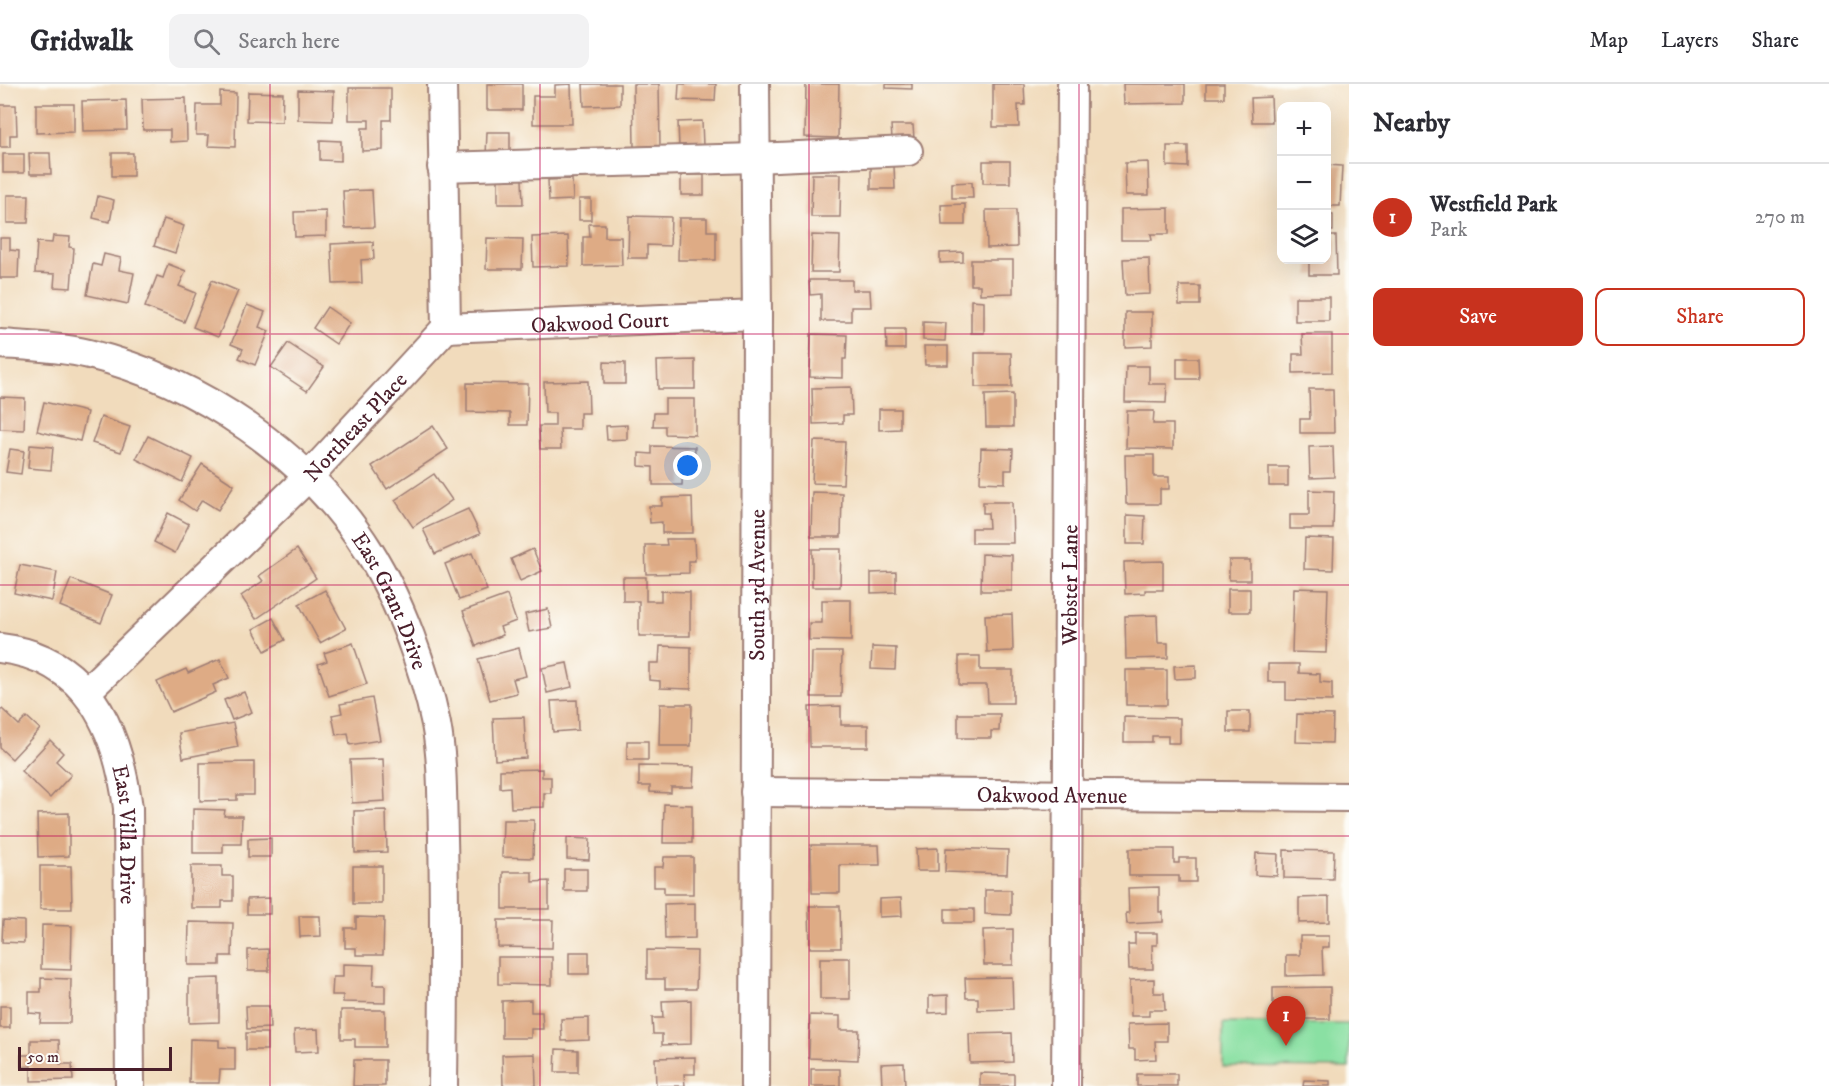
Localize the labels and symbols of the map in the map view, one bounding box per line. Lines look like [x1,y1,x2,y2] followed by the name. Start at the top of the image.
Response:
[530,307,670,339] street label: Oakwood Court
[299,367,413,488] street label: Northeast Place
[673,451,702,480] your location
[744,509,771,661] street label: South 3rd Avenue
[1057,525,1084,646] street label: Webster Lane
[345,527,433,673] street label: East Grant Drive
[105,762,141,904] street label: East Villa Drive
[977,782,1127,810] street label: Oakwood Avenue
[1266,996,1306,1046] pin: 1
[18,1044,172,1072] scale bar

